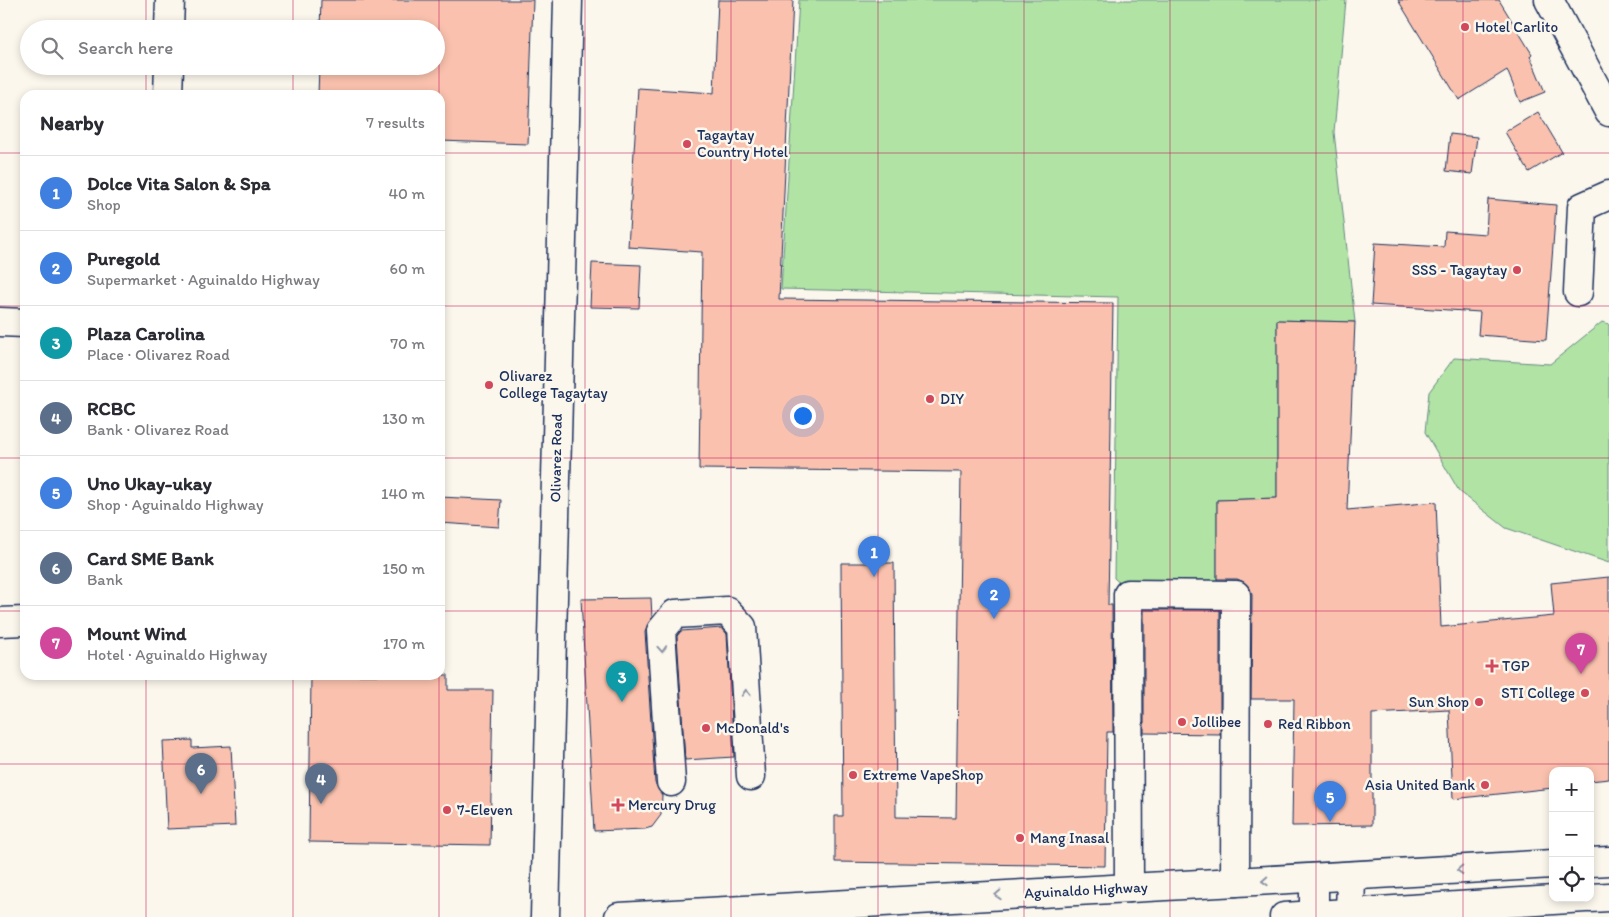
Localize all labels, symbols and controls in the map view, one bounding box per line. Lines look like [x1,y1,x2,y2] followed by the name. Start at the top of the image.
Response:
[1475,18,1558,36] place label: Hotel Carlito
[20,20,445,75] search box
[1459,21,1471,33] marker: Hotel Carlito
[38,34,66,62] icon: search
[78,36,173,59] text: Search here
[40,110,104,135] text: Nearby
[366,113,425,132] text: 7 results
[697,126,789,161] place label: Tagaytay Country Hotel
[681,138,693,150] marker: Tagaytay Country Hotel
[87,172,271,195] text: Dolce Vita Salon & Spa
[52,184,60,203] text: 1
[388,184,425,203] text: 40 m
[87,195,121,214] text: Shop
[87,247,160,270] text: Puregold
[52,259,60,278] text: 2
[390,259,425,278] text: 60 m
[1412,261,1507,279] place label: SSS - Tagaytay
[1511,264,1523,276] marker: SSS - Tagaytay
[87,270,320,289] text: Supermarket · Aguinaldo Highway
[87,322,205,345] text: Plaza Carolina
[52,334,60,353] text: 3
[390,334,425,353] text: 70 m
[87,345,230,364] text: Place · Olivarez Road
[499,367,608,402] place label: Olivarez College Tagaytay
[483,379,495,391] marker: Olivarez College Tagaytay
[940,390,965,408] place label: DIY
[924,393,936,405] marker: DIY
[87,397,135,420] text: RCBC
[790,403,816,429] your location
[51,409,61,428] text: 4
[382,409,425,428] text: 130 m
[546,413,566,503] street label: Olivarez Road
[87,420,229,439] text: Bank · Olivarez Road
[87,472,212,495] text: Uno Ukay-ukay
[52,484,60,503] text: 5
[381,484,425,503] text: 140 m
[87,495,264,514] text: Shop · Aguinaldo Highway
[858,536,890,577] pin: 1
[87,547,214,570] text: Card SME Bank
[52,559,60,578] text: 6
[382,559,425,578] text: 150 m
[87,570,123,589] text: Bank
[978,578,1010,619] pin: 2
[87,622,186,645] text: Mount Wind
[1565,633,1597,674] pin: 7
[52,634,60,653] text: 7
[383,634,425,653] text: 170 m
[87,645,267,664] text: Hotel · Aguinaldo Highway
[656,645,667,653] one-way arrow
[1502,657,1530,675] place label: TGP
[1486,660,1498,672] marker: TGP
[606,661,638,702] pin: 3
[1501,684,1575,702] place label: STI College
[1579,687,1591,699] marker: STI College
[740,688,751,696] one-way arrow
[1409,693,1469,711] place label: Sun Shop
[1473,696,1485,708] marker: Sun Shop
[1192,713,1241,731] place label: Jollibee
[1278,715,1351,733] place label: Red Ribbon
[1176,716,1188,728] marker: Jollibee
[1262,718,1274,730] marker: Red Ribbon
[716,719,790,737] place label: McDonald's
[700,722,712,734] marker: McDonald's
[185,753,217,794] pin: 6
[305,763,337,804] pin: 4
[863,766,984,784] place label: Extreme VapeShop
[1549,767,1594,902] map controls
[1549,767,1594,812] button: +
[847,769,859,781] marker: Extreme VapeShop
[1365,776,1475,794] place label: Asia United Bank
[1479,779,1491,791] marker: Asia United Bank
[1314,781,1346,822] pin: 5
[628,796,716,814] place label: Mercury Drug
[612,799,624,811] marker: Mercury Drug
[457,801,513,819] place label: 7-Eleven
[441,804,453,816] marker: 7-Eleven
[1549,812,1594,857] button: −
[1030,829,1110,847] place label: Mang Inasal
[1014,832,1026,844] marker: Mang Inasal
[1549,857,1594,902] button: locate
[1456,864,1464,875] one-way arrow
[1261,875,1269,886] one-way arrow
[1024,878,1148,902] street label: Aguinaldo Highway
[994,890,1002,901] one-way arrow

